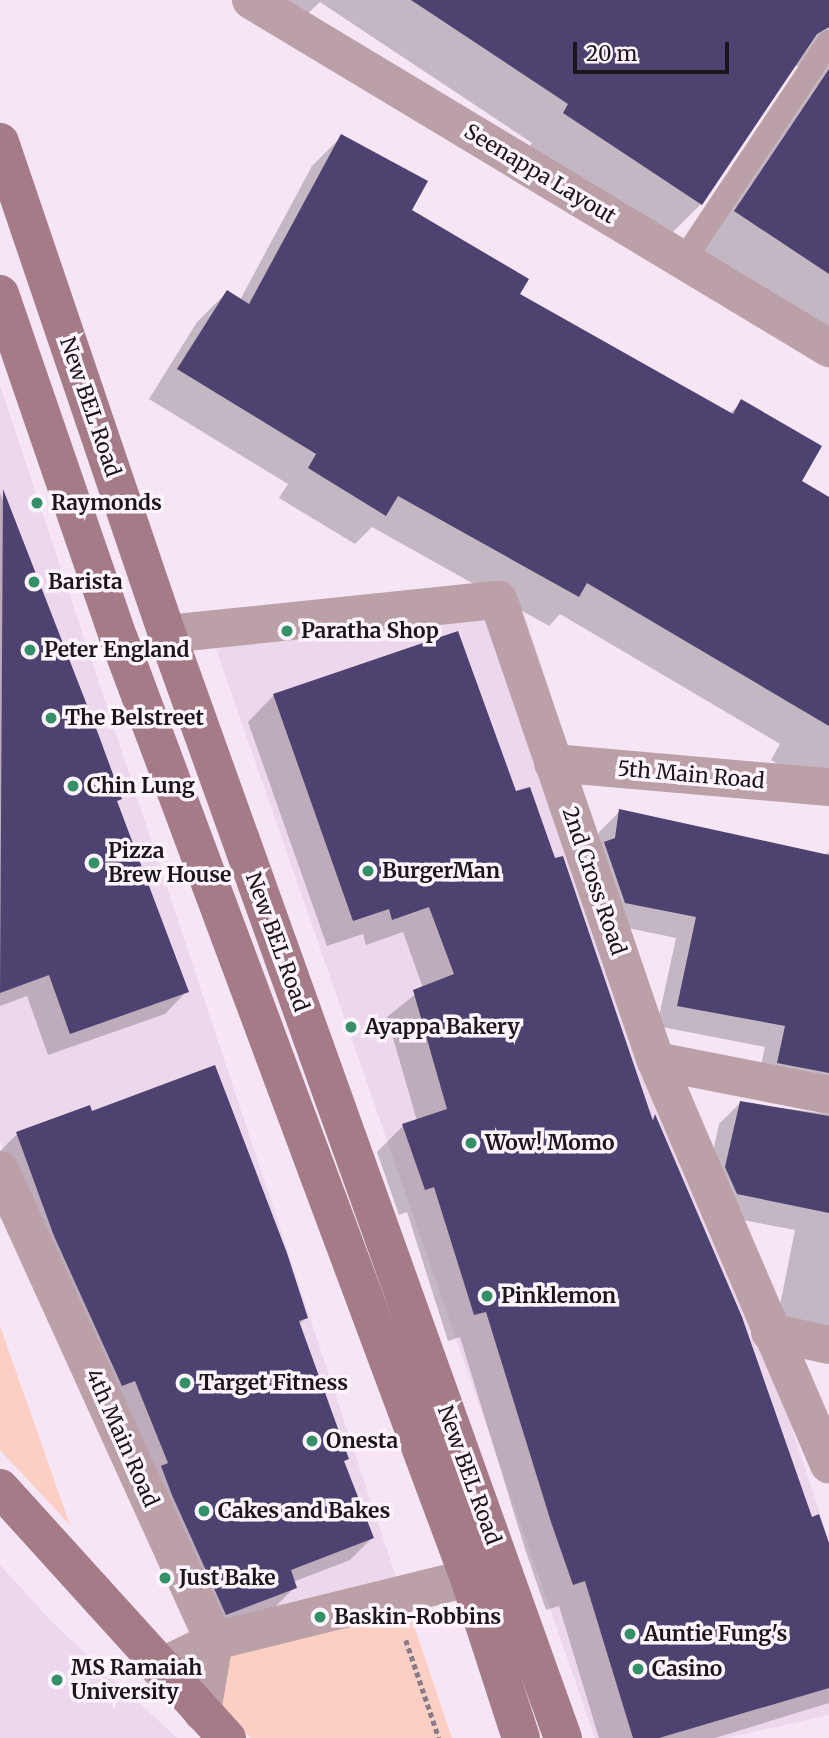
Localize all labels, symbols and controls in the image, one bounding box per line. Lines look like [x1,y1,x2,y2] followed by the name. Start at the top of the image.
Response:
[577,28,733,72] scale bar
[586,40,637,67] text: 20 m
[460,119,620,229] street label: Seenappa Layout
[54,334,126,480] street label: New BEL Road
[51,490,162,516] place label: Raymonds
[29,495,45,511] marker: Raymonds
[48,569,123,595] place label: Barista
[26,574,42,590] marker: Barista
[301,618,439,644] place label: Paratha Shop
[279,623,295,639] marker: Paratha Shop
[44,637,189,663] place label: Peter England
[22,642,38,658] marker: Peter England
[65,705,204,731] place label: The Belstreet
[43,710,59,726] marker: The Belstreet
[617,756,765,794] street label: 5th Main Road
[87,773,195,799] place label: Chin Lung
[65,778,81,794] marker: Chin Lung
[557,804,631,958] street label: 2nd Cross Road
[108,838,231,888] place label: Pizza Brew House
[86,855,102,871] marker: Pizza Brew House
[382,858,500,884] place label: BurgerMan
[360,863,376,879] marker: BurgerMan
[240,869,314,1015] street label: New BEL Road
[365,1014,520,1040] place label: Ayappa Bakery
[343,1019,359,1035] marker: Ayappa Bakery
[485,1130,615,1156] place label: Wow! Momo
[463,1135,479,1151] marker: Wow! Momo
[501,1283,616,1309] place label: Pinklemon
[479,1288,495,1304] marker: Pinklemon
[80,1365,164,1511] street label: 4th Main Road
[199,1370,348,1396] place label: Target Fitness
[177,1375,193,1391] marker: Target Fitness
[432,1402,506,1548] street label: New BEL Road
[326,1428,398,1454] place label: Onesta
[304,1433,320,1449] marker: Onesta
[218,1498,390,1524] place label: Cakes and Bakes
[196,1503,212,1519] marker: Cakes and Bakes
[179,1565,276,1591] place label: Just Bake
[157,1570,173,1586] marker: Just Bake
[334,1604,501,1630] place label: Baskin-Robbins
[312,1609,328,1625] marker: Baskin-Robbins
[644,1621,787,1647] place label: Auntie Fung's
[622,1626,638,1642] marker: Auntie Fung's
[71,1655,202,1705] place label: MS Ramaiah University
[652,1656,722,1682] place label: Casino
[630,1661,646,1677] marker: Casino
[49,1672,65,1688] marker: MS Ramaiah University

